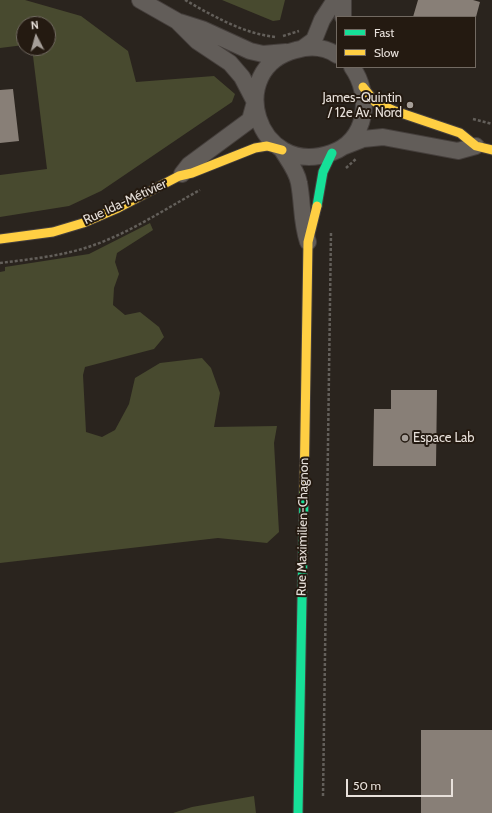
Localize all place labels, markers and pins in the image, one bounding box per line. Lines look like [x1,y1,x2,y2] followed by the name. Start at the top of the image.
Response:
[323,90,402,121] place label: James-Quintin / 12e Av. Nord
[405,100,415,110] marker: James-Quintin / 12e Av. Nord
[413,430,474,446] place label: Espace Lab
[400,433,410,443] marker: Espace Lab

